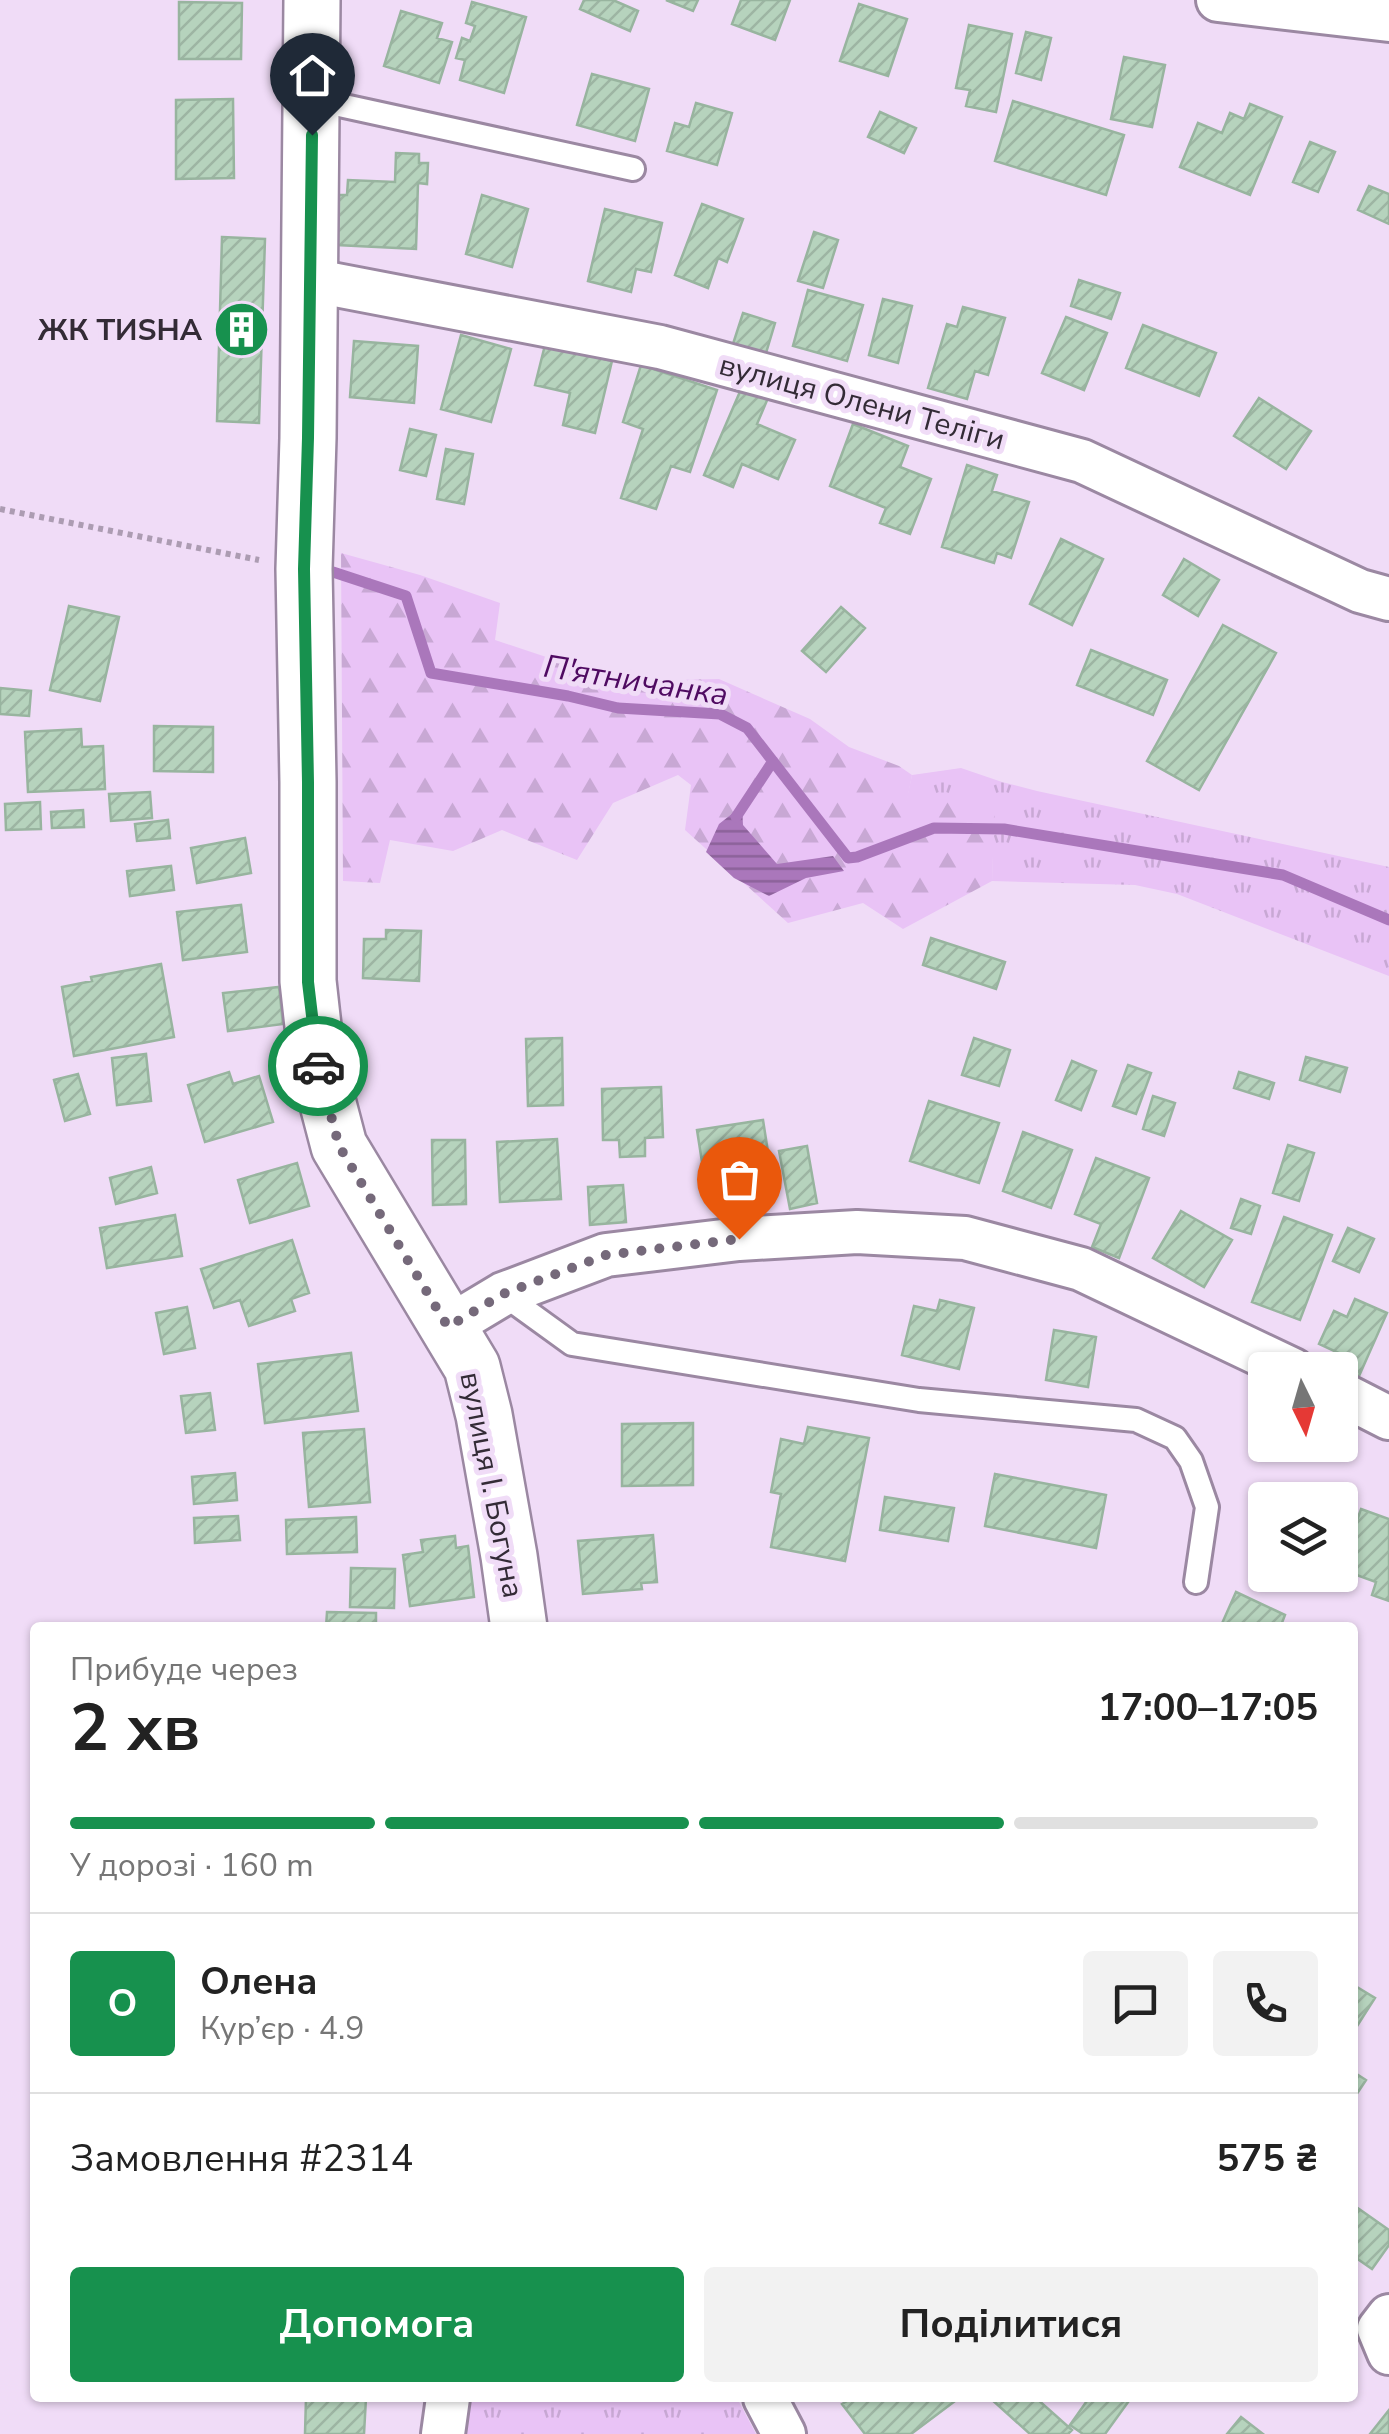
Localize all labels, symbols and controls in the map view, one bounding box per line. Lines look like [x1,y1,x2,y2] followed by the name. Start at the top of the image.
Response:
[270,33,355,136] pin
[285,48,340,103] icon: home
[211,300,271,360] building icon: ЖК ТИSHA
[38,310,203,351] place label: ЖК ТИSHA
[715,345,1009,460] street label: вулиця Олени Теліги
[541,645,731,716] water label: П'ятничанка
[268,1016,368,1116] courier
[291,1039,346,1094] icon: car
[697,1137,782,1240] pin
[712,1152,767,1207] icon: bag
[1248,1352,1358,1462] north arrow
[1248,1352,1358,1592] map controls
[450,1369,534,1602] street label: вулиця І. Богуна
[1248,1482,1358,1592] button: layers
[70,1648,298,1691] text: Прибуде через
[1098,1682,1318,1733] text: 17:00–17:05
[70,1684,200,1773] text: 2 хв
[70,1844,314,1887] text: У дорозі · 160 m
[1083,1951,1188,2056] button: chat
[1213,1951,1318,2056] button: phone
[200,1956,318,2007] text: Олена
[108,1978,137,2029] text: О
[200,2007,365,2050] text: Кур’єр · 4.9
[70,2133,413,2184] text: Замовлення #2314
[1217,2133,1318,2184] text: 575 ₴
[70,2267,684,2382] button: Допомога
[704,2267,1318,2382] button: Поділитися

